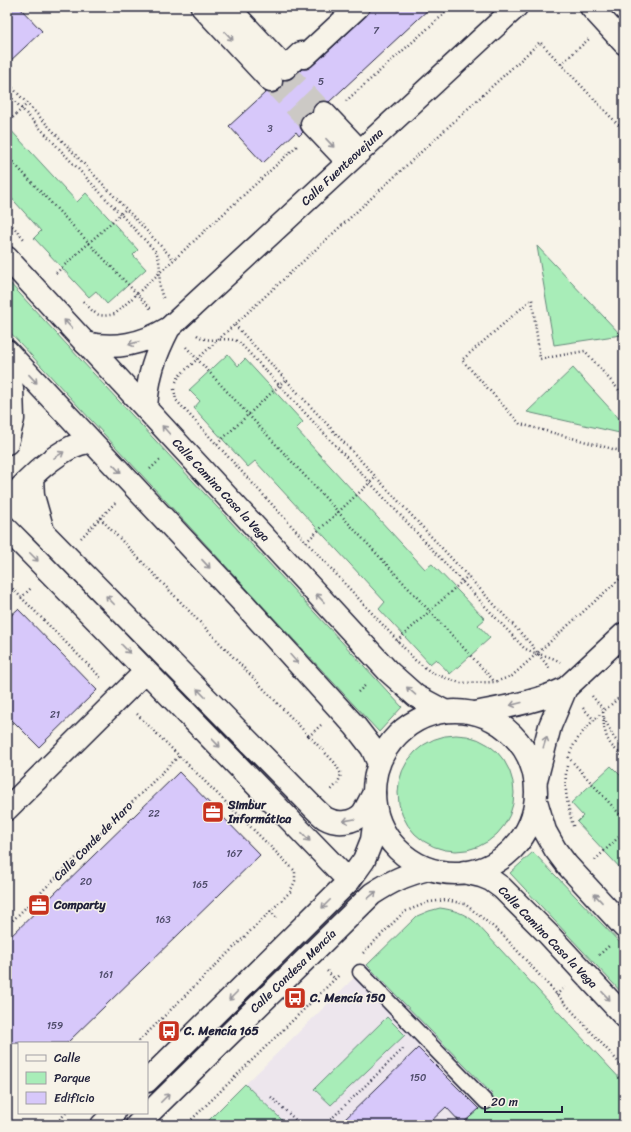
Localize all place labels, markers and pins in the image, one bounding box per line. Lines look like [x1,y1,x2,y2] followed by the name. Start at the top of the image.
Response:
[227,794,292,830] place label: Simbur Informática
[200,799,226,825] office icon: Simbur Informática
[26,892,52,918] office icon: Comparty
[53,894,106,916] place label: Comparty
[282,985,308,1011] bus stop icon: C. Mencía 150
[309,987,386,1009] place label: C. Mencía 150
[156,1018,182,1044] bus stop icon: C. Mencía 165
[183,1020,260,1042] place label: C. Mencía 165

